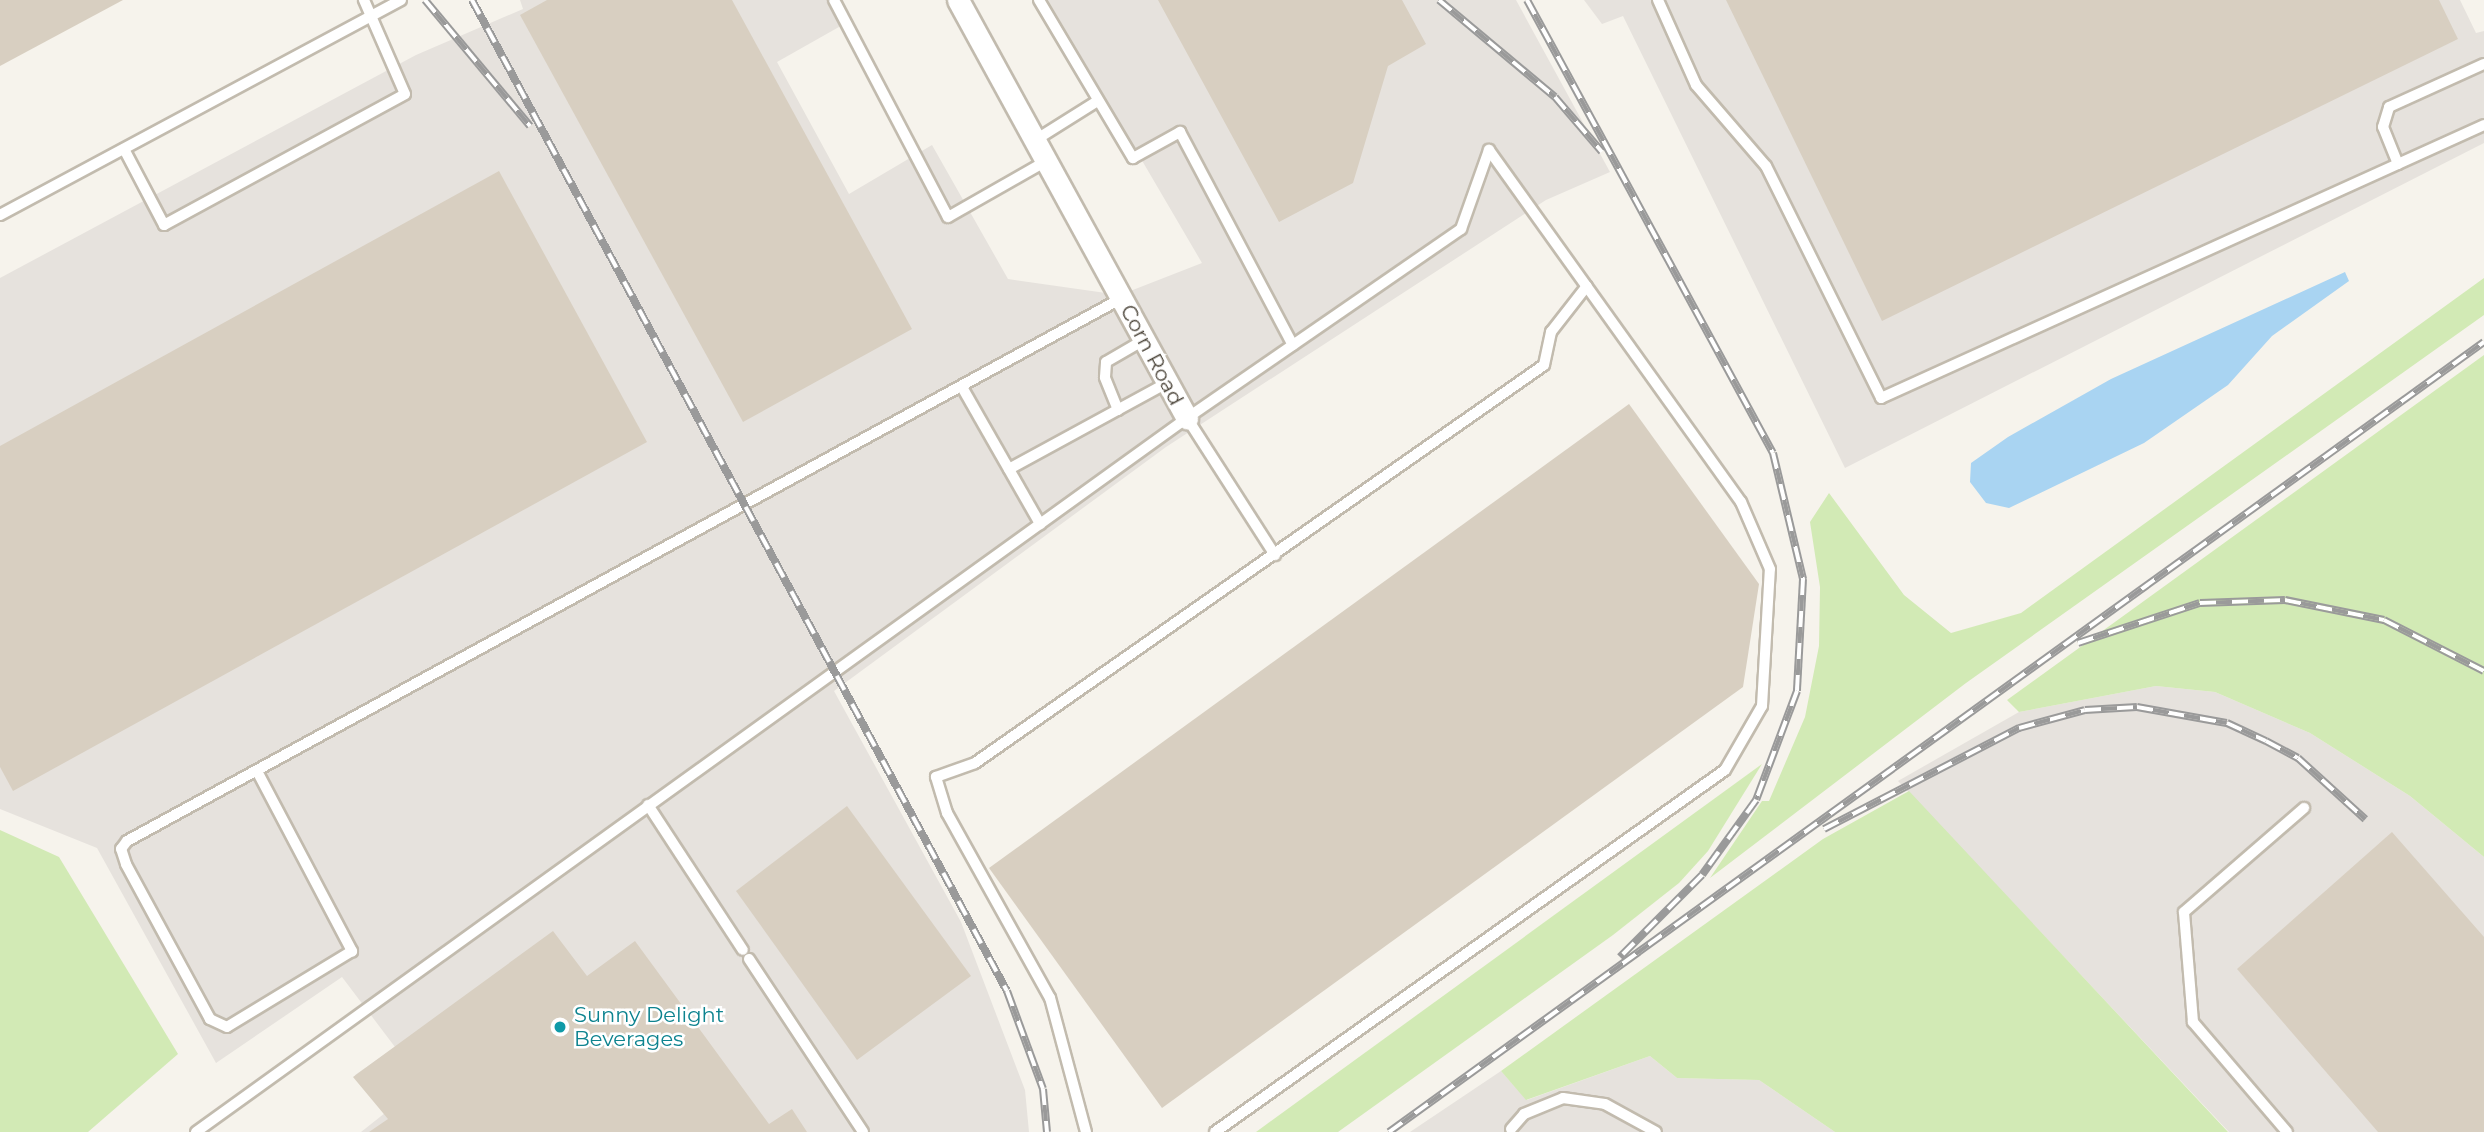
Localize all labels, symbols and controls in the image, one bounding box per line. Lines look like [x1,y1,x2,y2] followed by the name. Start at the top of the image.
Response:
[1115,300,1189,410] street label: Corn Road
[574,1002,724,1052] place label: Sunny Delight Beverages
[552,1019,568,1035] marker: Sunny Delight Beverages

